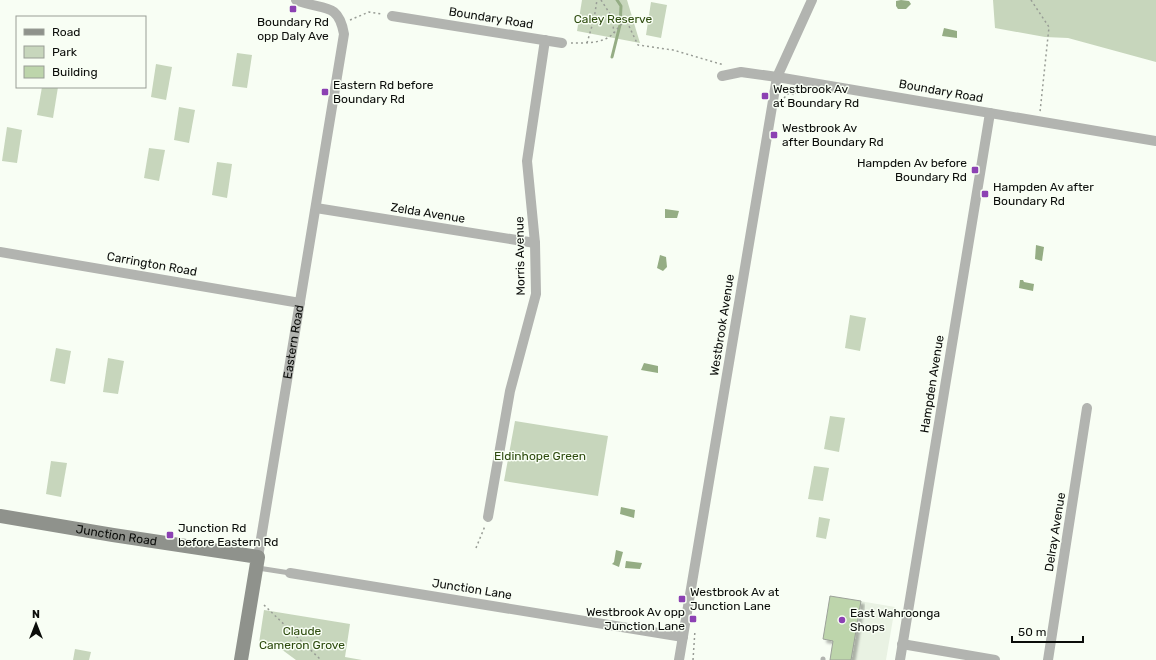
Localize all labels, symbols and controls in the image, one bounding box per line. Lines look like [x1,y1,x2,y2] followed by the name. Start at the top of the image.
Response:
[288,4,298,14] marker: Boundary Rd opp Daly Ave
[448,4,534,32] street label: Boundary Road
[574,12,652,26] park label: Caley Reserve
[257,15,329,43] place label: Boundary Rd opp Daly Ave
[16,16,146,88] legend
[52,25,80,39] text: Road
[52,45,78,59] text: Park
[52,65,98,79] text: Building
[898,77,984,105] street label: Boundary Road
[333,78,434,106] place label: Eastern Rd before Boundary Rd
[773,82,859,110] place label: Westbrook Av at Boundary Rd
[320,87,330,97] marker: Eastern Rd before Boundary Rd
[760,91,770,101] marker: Westbrook Av at Boundary Rd
[782,121,884,149] place label: Westbrook Av after Boundary Rd
[769,130,779,140] marker: Westbrook Av after Boundary Rd
[857,156,967,184] place label: Hampden Av before Boundary Rd
[970,165,980,175] marker: Hampden Av before Boundary Rd
[993,180,1094,208] place label: Hampden Av after Boundary Rd
[980,189,990,199] marker: Hampden Av after Boundary Rd
[390,200,466,226] street label: Zelda Avenue
[512,216,528,296] street label: Morris Avenue
[106,249,198,279] street label: Carrington Road
[707,273,737,377] street label: Westbrook Avenue
[280,304,306,380] street label: Eastern Road
[917,334,947,434] street label: Hampden Avenue
[494,449,586,463] park label: Eldinhope Green
[1042,491,1068,573] street label: Delray Avenue
[178,521,278,549] place label: Junction Rd before Eastern Rd
[75,522,158,549] street label: Junction Road
[165,530,175,540] marker: Junction Rd before Eastern Rd
[431,576,513,602] street label: Junction Lane
[690,585,779,613] place label: Westbrook Av at Junction Lane
[677,594,687,604] marker: Westbrook Av at Junction Lane
[16,604,56,644] north arrow
[586,605,685,633] place label: Westbrook Av opp Junction Lane
[850,606,940,634] place label: East Wahroonga Shops
[32,608,40,621] text: N
[688,614,698,624] marker: Westbrook Av opp Junction Lane
[837,615,847,625] marker: East Wahroonga Shops
[1012,618,1083,644] scale bar
[259,624,345,652] park label: Claude Cameron Grove
[1018,625,1046,639] text: 50 m

